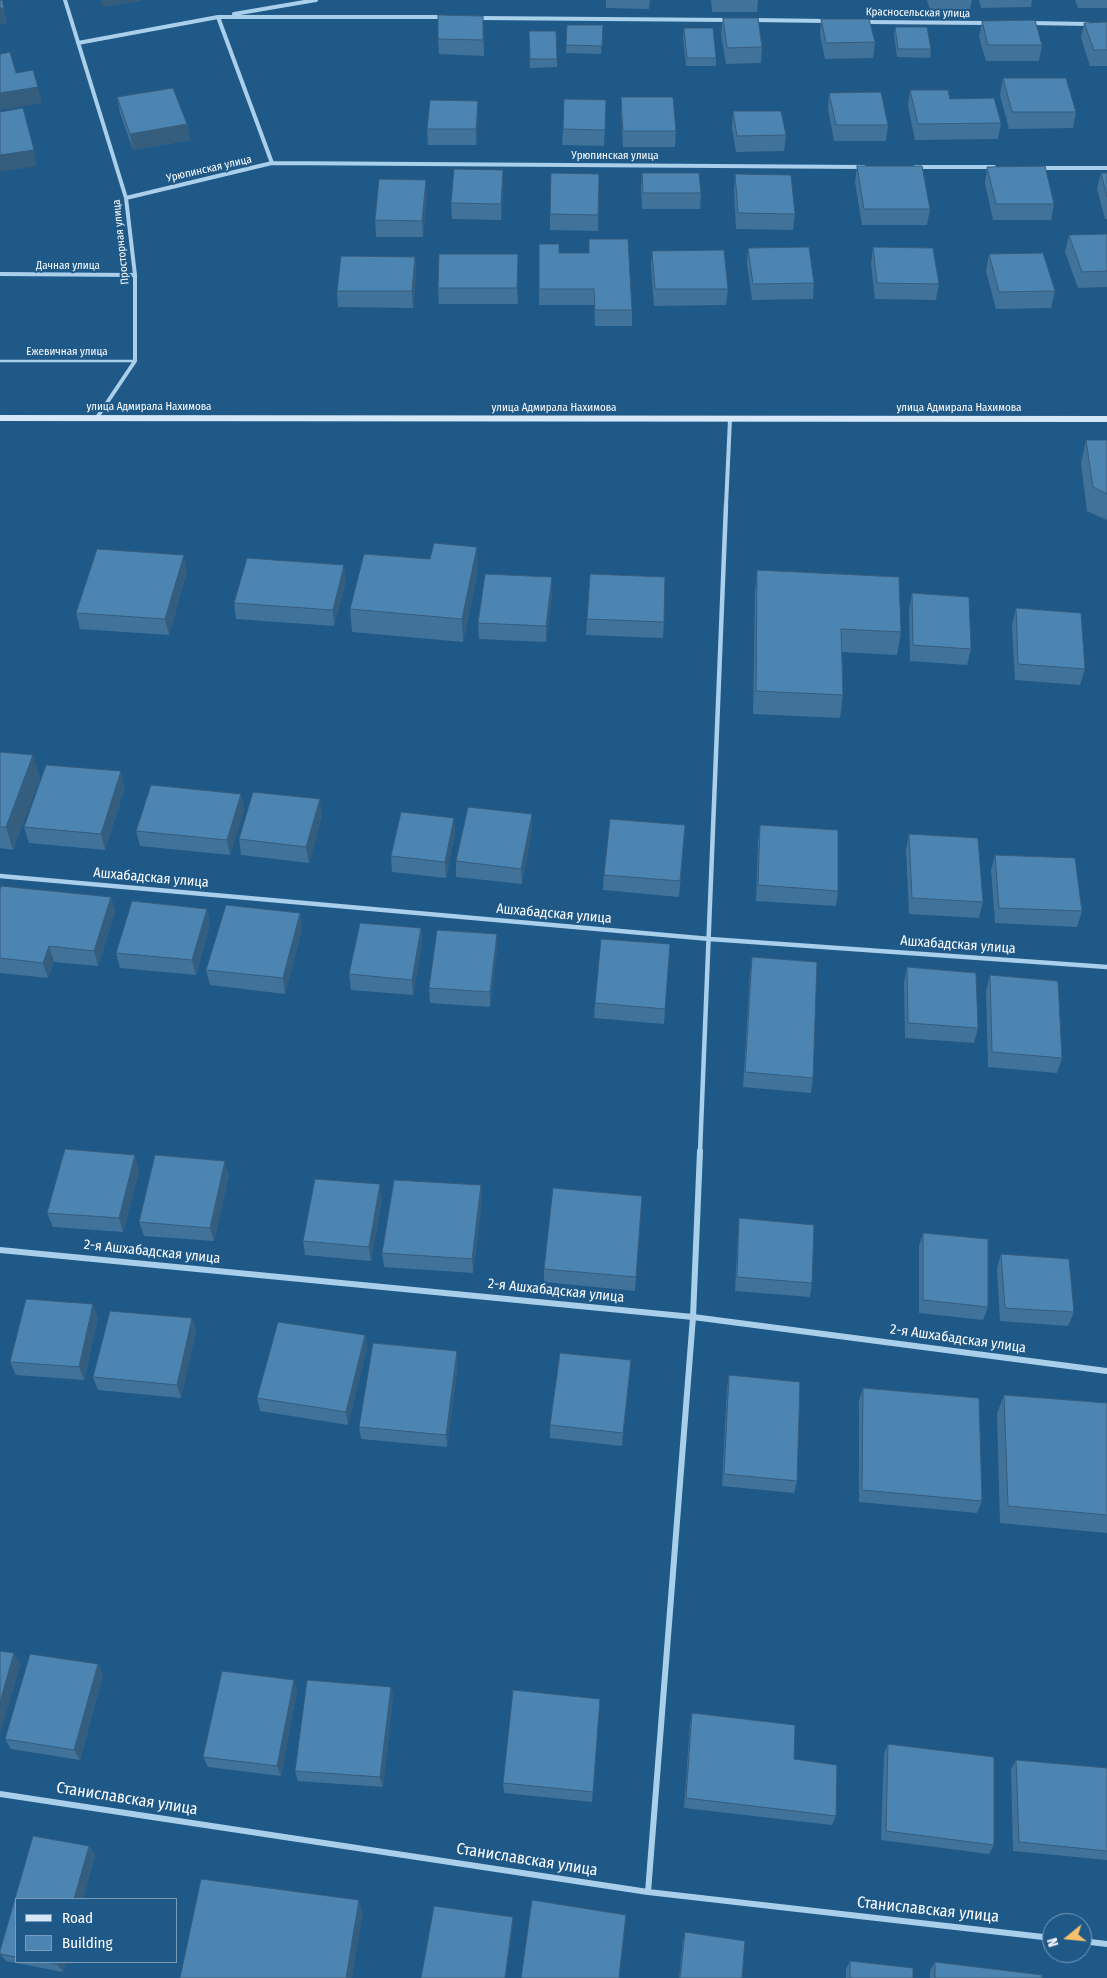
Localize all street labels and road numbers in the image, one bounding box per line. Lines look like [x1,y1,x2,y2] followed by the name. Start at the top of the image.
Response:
[866,5,970,21] street label: Красносельская улица
[571,149,659,163] street label: Урюпинская улица
[165,153,253,185] street label: Урюпинская улица
[110,199,132,285] street label: Просторная улица
[36,259,100,273] street label: Дачная улица
[26,345,108,359] street label: Ежевичная улица
[87,400,211,414] street label: улица Адмирала Нахимова
[492,401,616,415] street label: улица Адмирала Нахимова
[897,401,1021,415] street label: улица Адмирала Нахимова
[93,865,209,891] street label: Ашхабадская улица
[496,901,612,927] street label: Ашхабадская улица
[900,933,1016,957] street label: Ашхабадская улица
[83,1236,221,1268] street label: 2-я Ашхабадская улица
[487,1275,625,1307] street label: 2-я Ашхабадская улица
[889,1321,1027,1357] street label: 2-я Ашхабадская улица
[55,1778,199,1820] street label: Станиславская улица
[455,1839,599,1881] street label: Станиславская улица
[856,1893,1000,1927] street label: Станиславская улица

